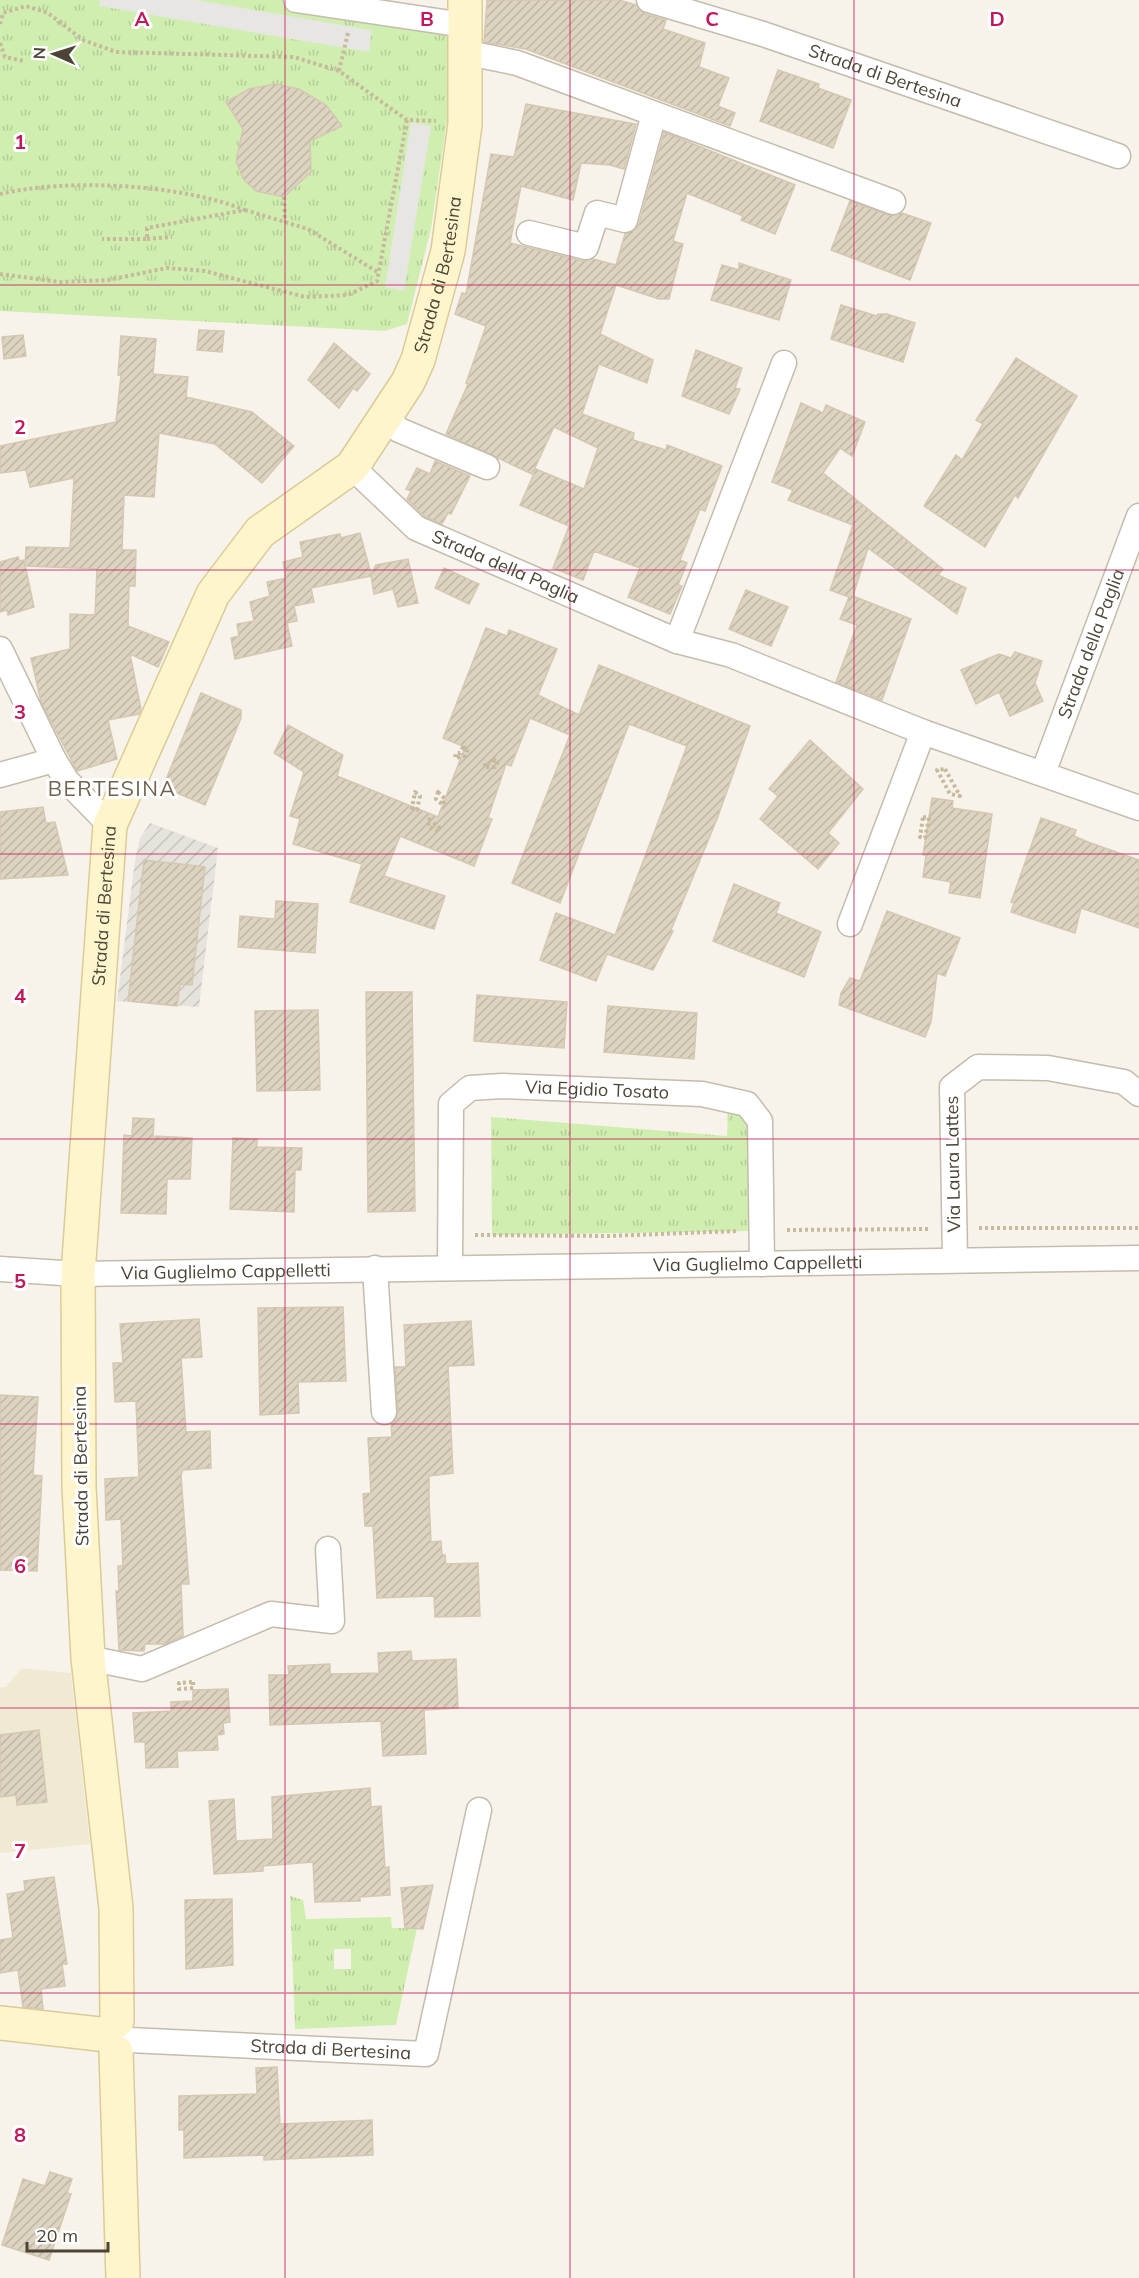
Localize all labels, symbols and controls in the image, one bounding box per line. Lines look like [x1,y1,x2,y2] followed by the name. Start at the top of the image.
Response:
[135,6,150,31] text: A
[420,6,434,31] text: B
[705,6,719,31] text: C
[989,6,1005,31] text: D
[24,24,84,84] north arrow
[806,38,965,112] street label: Strada di Bertesina
[29,47,49,60] text: N
[14,129,26,154] text: 1
[408,195,466,356] street label: Strada di Bertesina
[14,414,26,439] text: 2
[429,524,583,608] street label: Strada della Paglia
[1052,565,1129,722] street label: Strada della Paglia
[14,699,26,724] text: 3
[48,775,176,801] district label: BERTESINA
[87,825,121,987] street label: Strada di Bertesina
[14,983,26,1008] text: 4
[525,1075,670,1104] street label: Via Egidio Tosato
[940,1095,965,1233] street label: Via Laura Lattes
[653,1250,863,1276] street label: Via Guglielmo Cappelletti
[121,1258,331,1284] street label: Via Guglielmo Cappelletti
[14,1268,26,1293] text: 5
[68,1386,93,1546] street label: Strada di Bertesina
[14,1553,26,1578] text: 6
[14,1838,26,1863] text: 7
[250,2034,412,2064] street label: Strada di Bertesina
[14,2122,26,2147] text: 8
[27,2215,108,2253] scale bar
[36,2224,78,2247] text: 20 m

